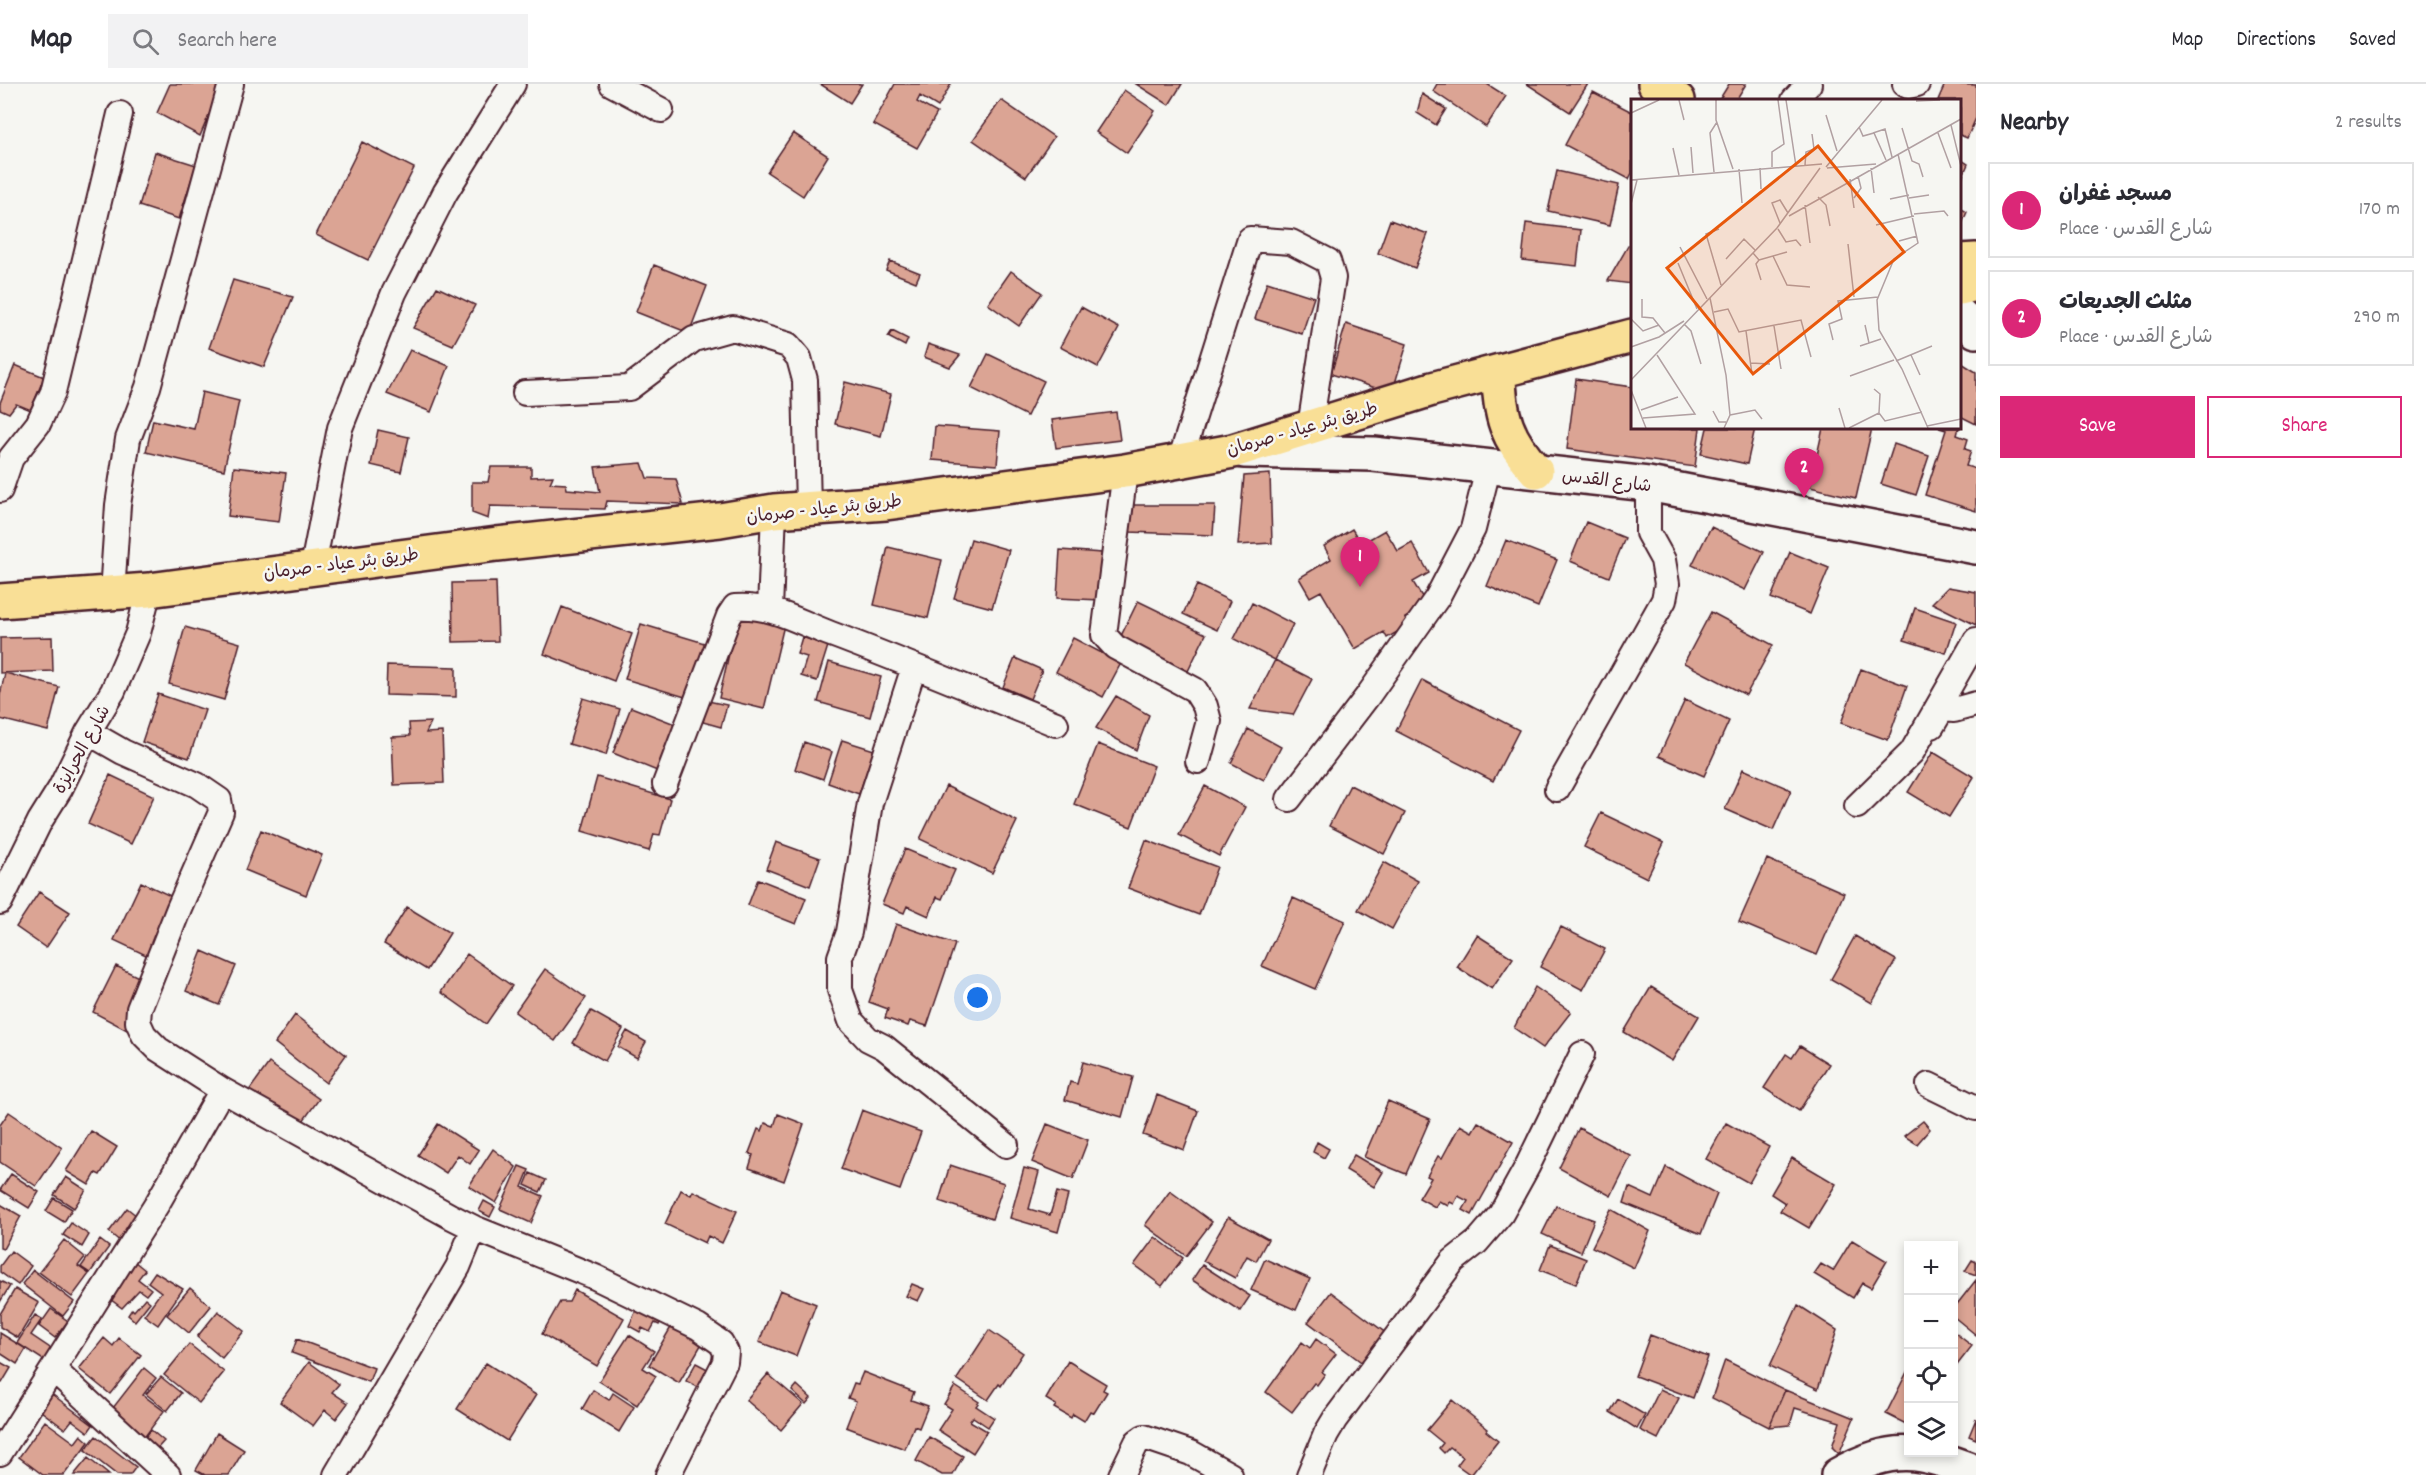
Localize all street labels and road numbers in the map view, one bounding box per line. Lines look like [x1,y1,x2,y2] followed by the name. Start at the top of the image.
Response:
[1224,397,1381,464] street label: طريق بئر عياد - صرمان
[1561,465,1653,500] street label: شارع القدس
[745,490,903,531] street label: طريق بئر عياد - صرمان
[262,544,420,587] street label: طريق بئر عياد - صرمان
[48,701,118,799] street label: شارع الحرايزة

